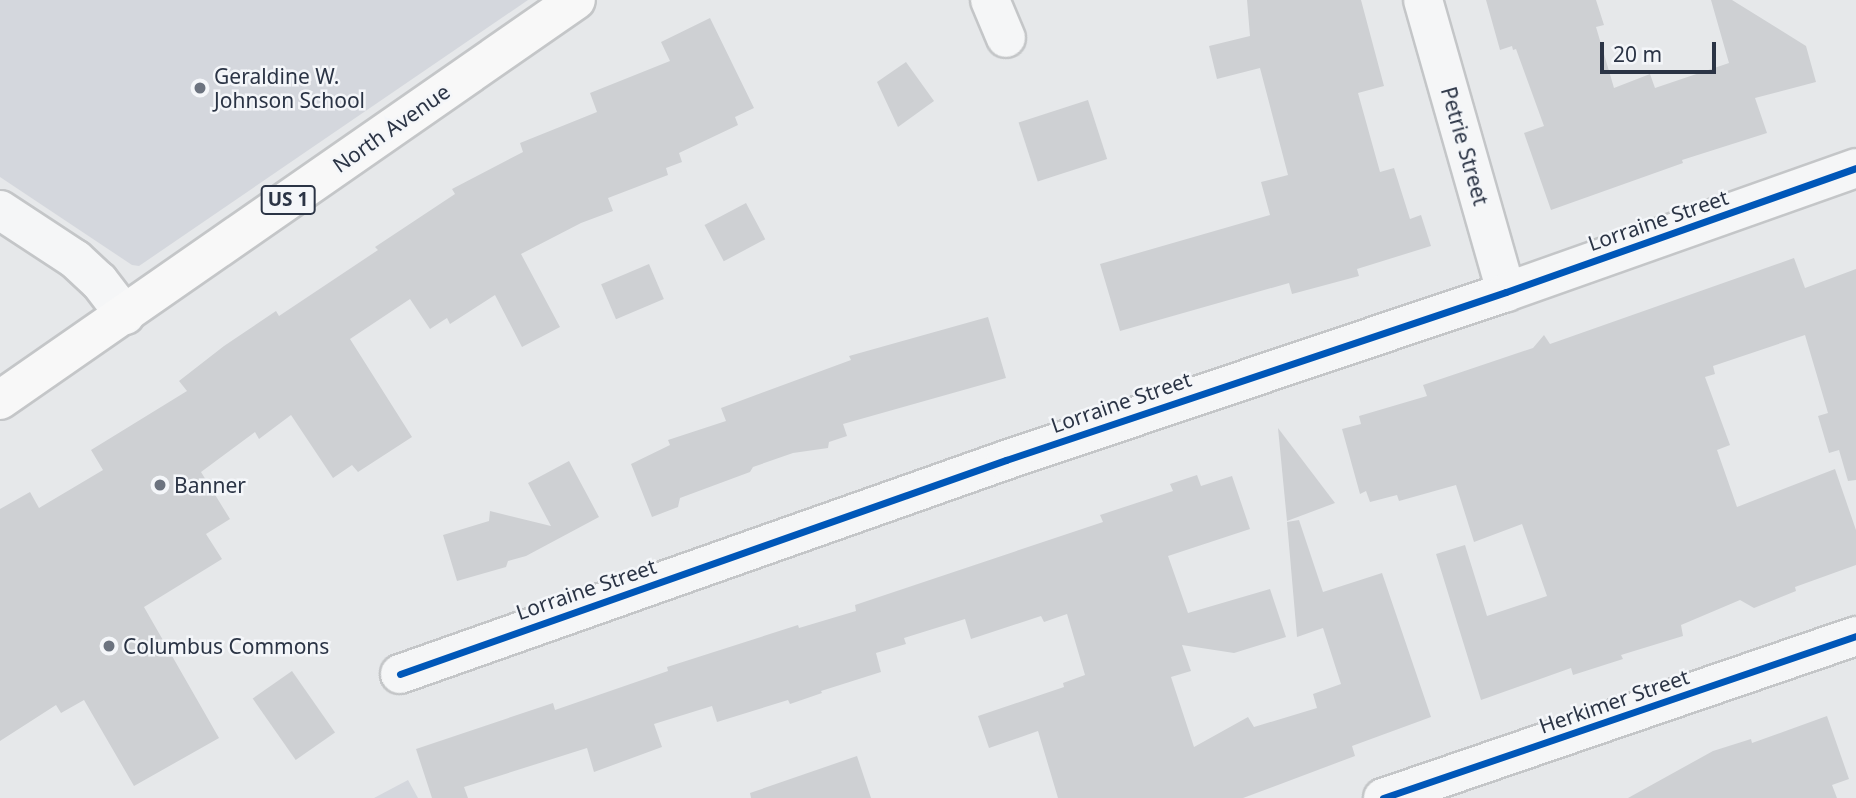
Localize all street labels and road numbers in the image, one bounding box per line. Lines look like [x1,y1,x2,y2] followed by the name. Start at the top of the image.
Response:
[328,78,454,178] street label: North Avenue
[1436,84,1494,208] street label: Petrie Street
[260,184,316,216] road number: US 1
[1585,184,1731,256] street label: Lorraine Street
[1048,366,1194,438] street label: Lorraine Street
[513,553,659,625] street label: Lorraine Street
[1536,664,1692,738] street label: Herkimer Street

